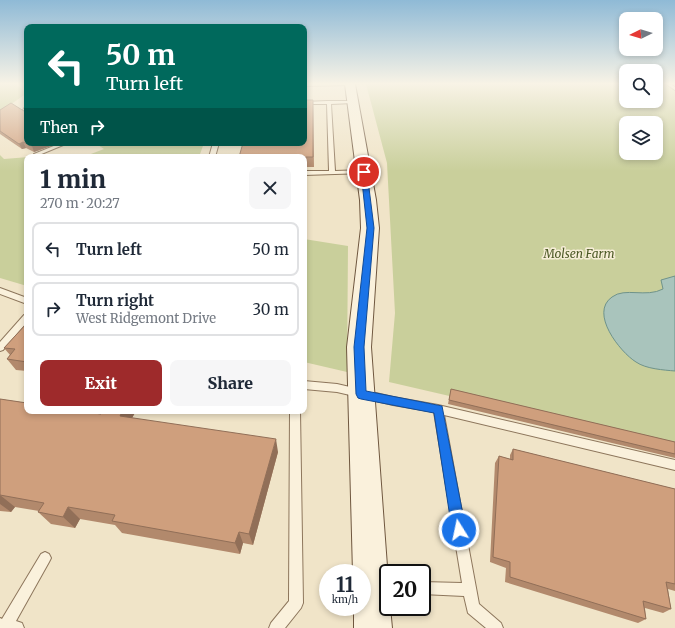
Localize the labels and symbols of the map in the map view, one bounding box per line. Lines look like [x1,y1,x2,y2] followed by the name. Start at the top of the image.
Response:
[619,12,663,56] north arrow
[347,155,381,189] pin
[542,246,615,261] park label: Molsen Farm
[438,509,480,551] position arrow
[379,564,431,616] speed limit sign: 20

